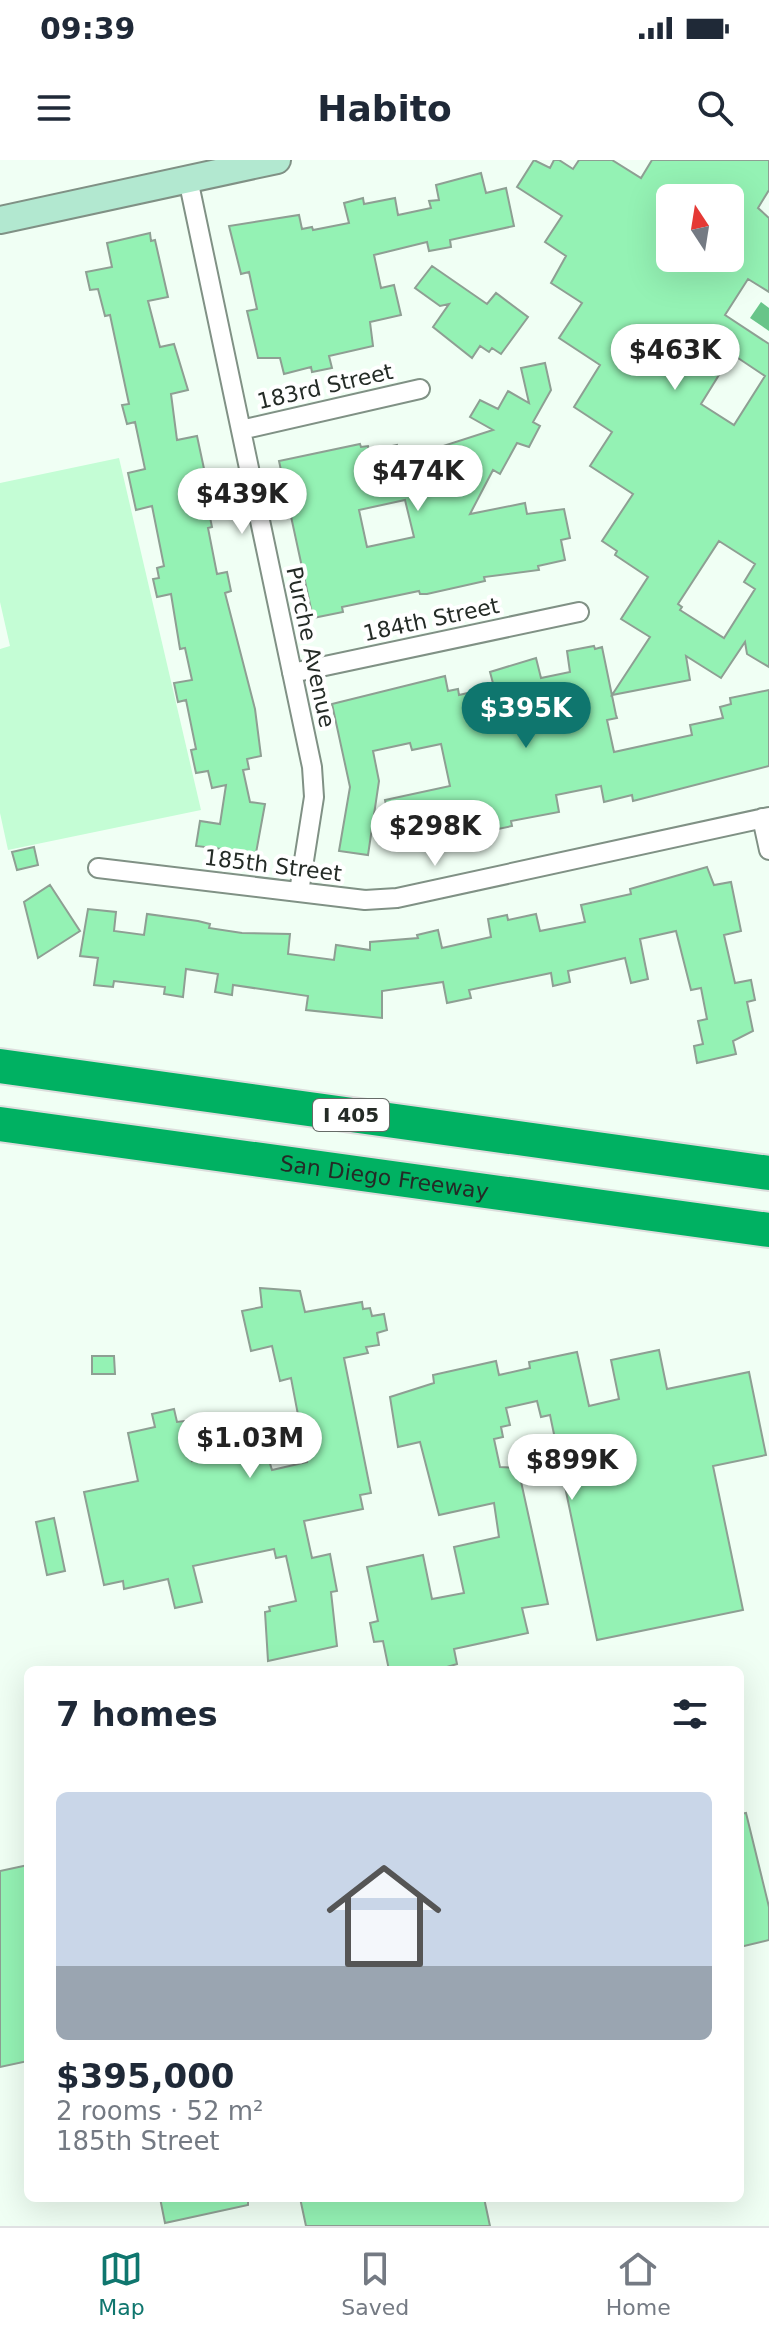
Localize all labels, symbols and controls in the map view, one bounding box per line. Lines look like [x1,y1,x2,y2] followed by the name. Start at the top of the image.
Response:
[40,11,136,46] text: 09:39
[32,86,76,130] icon: menu
[693,86,737,130] icon: search
[317,88,452,129] text: Habito
[656,184,744,272] north arrow
[656,184,744,272] map controls
[619,324,731,392] pin: $463K
[629,335,721,365] text: $463K
[255,359,396,414] street label: 183rd Street
[362,445,474,513] pin: $474K
[372,456,464,486] text: $474K
[186,468,298,536] pin: $439K
[196,479,288,509] text: $439K
[281,564,340,730] street label: Purche Avenue
[361,593,502,646] street label: 184th Street
[470,682,582,750] pin: $395K
[480,693,572,723] text: $395K
[379,800,491,868] pin: $298K
[389,811,481,841] text: $298K
[203,845,344,886] street label: 185th Street
[313,1099,389,1131] road number: I 405
[278,1151,490,1204] street label: San Diego Freeway
[185,1412,315,1480] pin: $1.03M
[196,1423,304,1453] text: $1.03M
[516,1434,628,1502] pin: $899K
[526,1445,618,1475] text: $899K
[668,1692,712,1736] icon: filters
[56,1694,218,1734] text: 7 homes
[312,1844,456,1988] icon: home
[56,2056,235,2096] text: $395,000
[56,2096,264,2126] text: 2 rooms · 52 m²
[56,2126,220,2156] text: 185th Street
[98,2247,145,2320] tab: Map
[341,2247,409,2320] tab: Saved
[606,2247,671,2320] tab: Home

